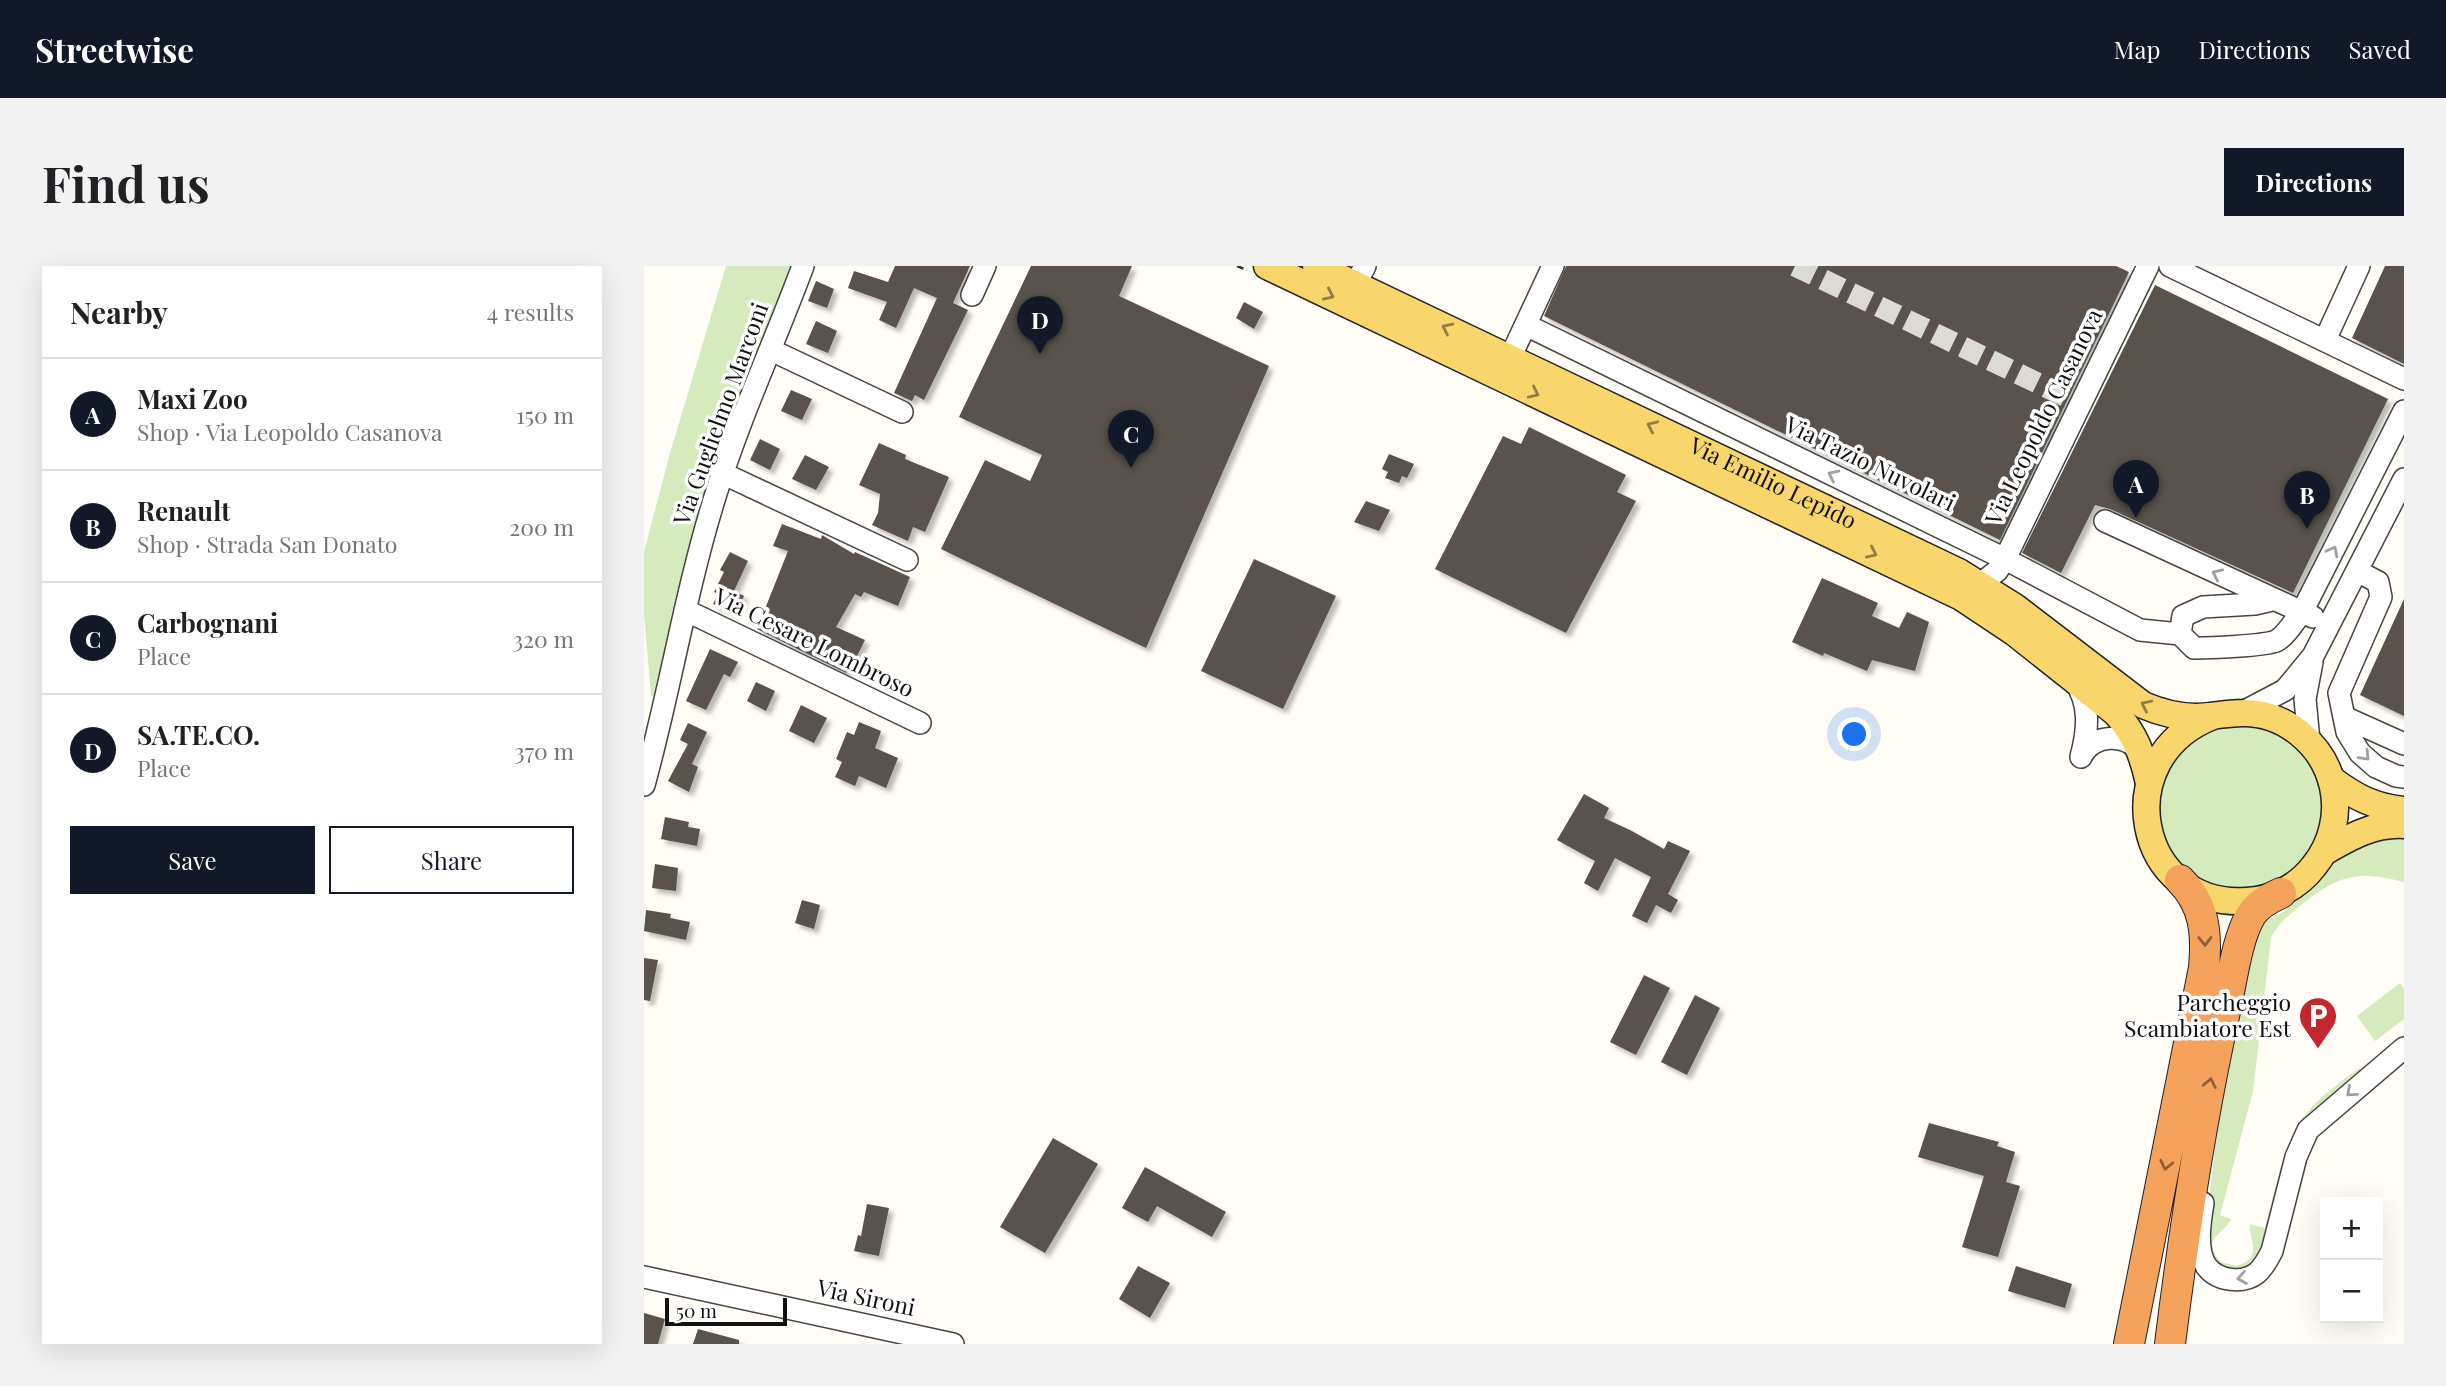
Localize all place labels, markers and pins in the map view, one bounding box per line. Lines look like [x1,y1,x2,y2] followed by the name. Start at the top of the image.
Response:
[1017,296,1063,354] pin: D
[1108,410,1154,468] pin: C
[2113,460,2159,518] pin: A
[2284,471,2330,529] pin: B
[2124,986,2292,1043] place label: Parcheggio Scambiatore Est
[2297,995,2339,1050] parking icon: Parcheggio Scambiatore Est

